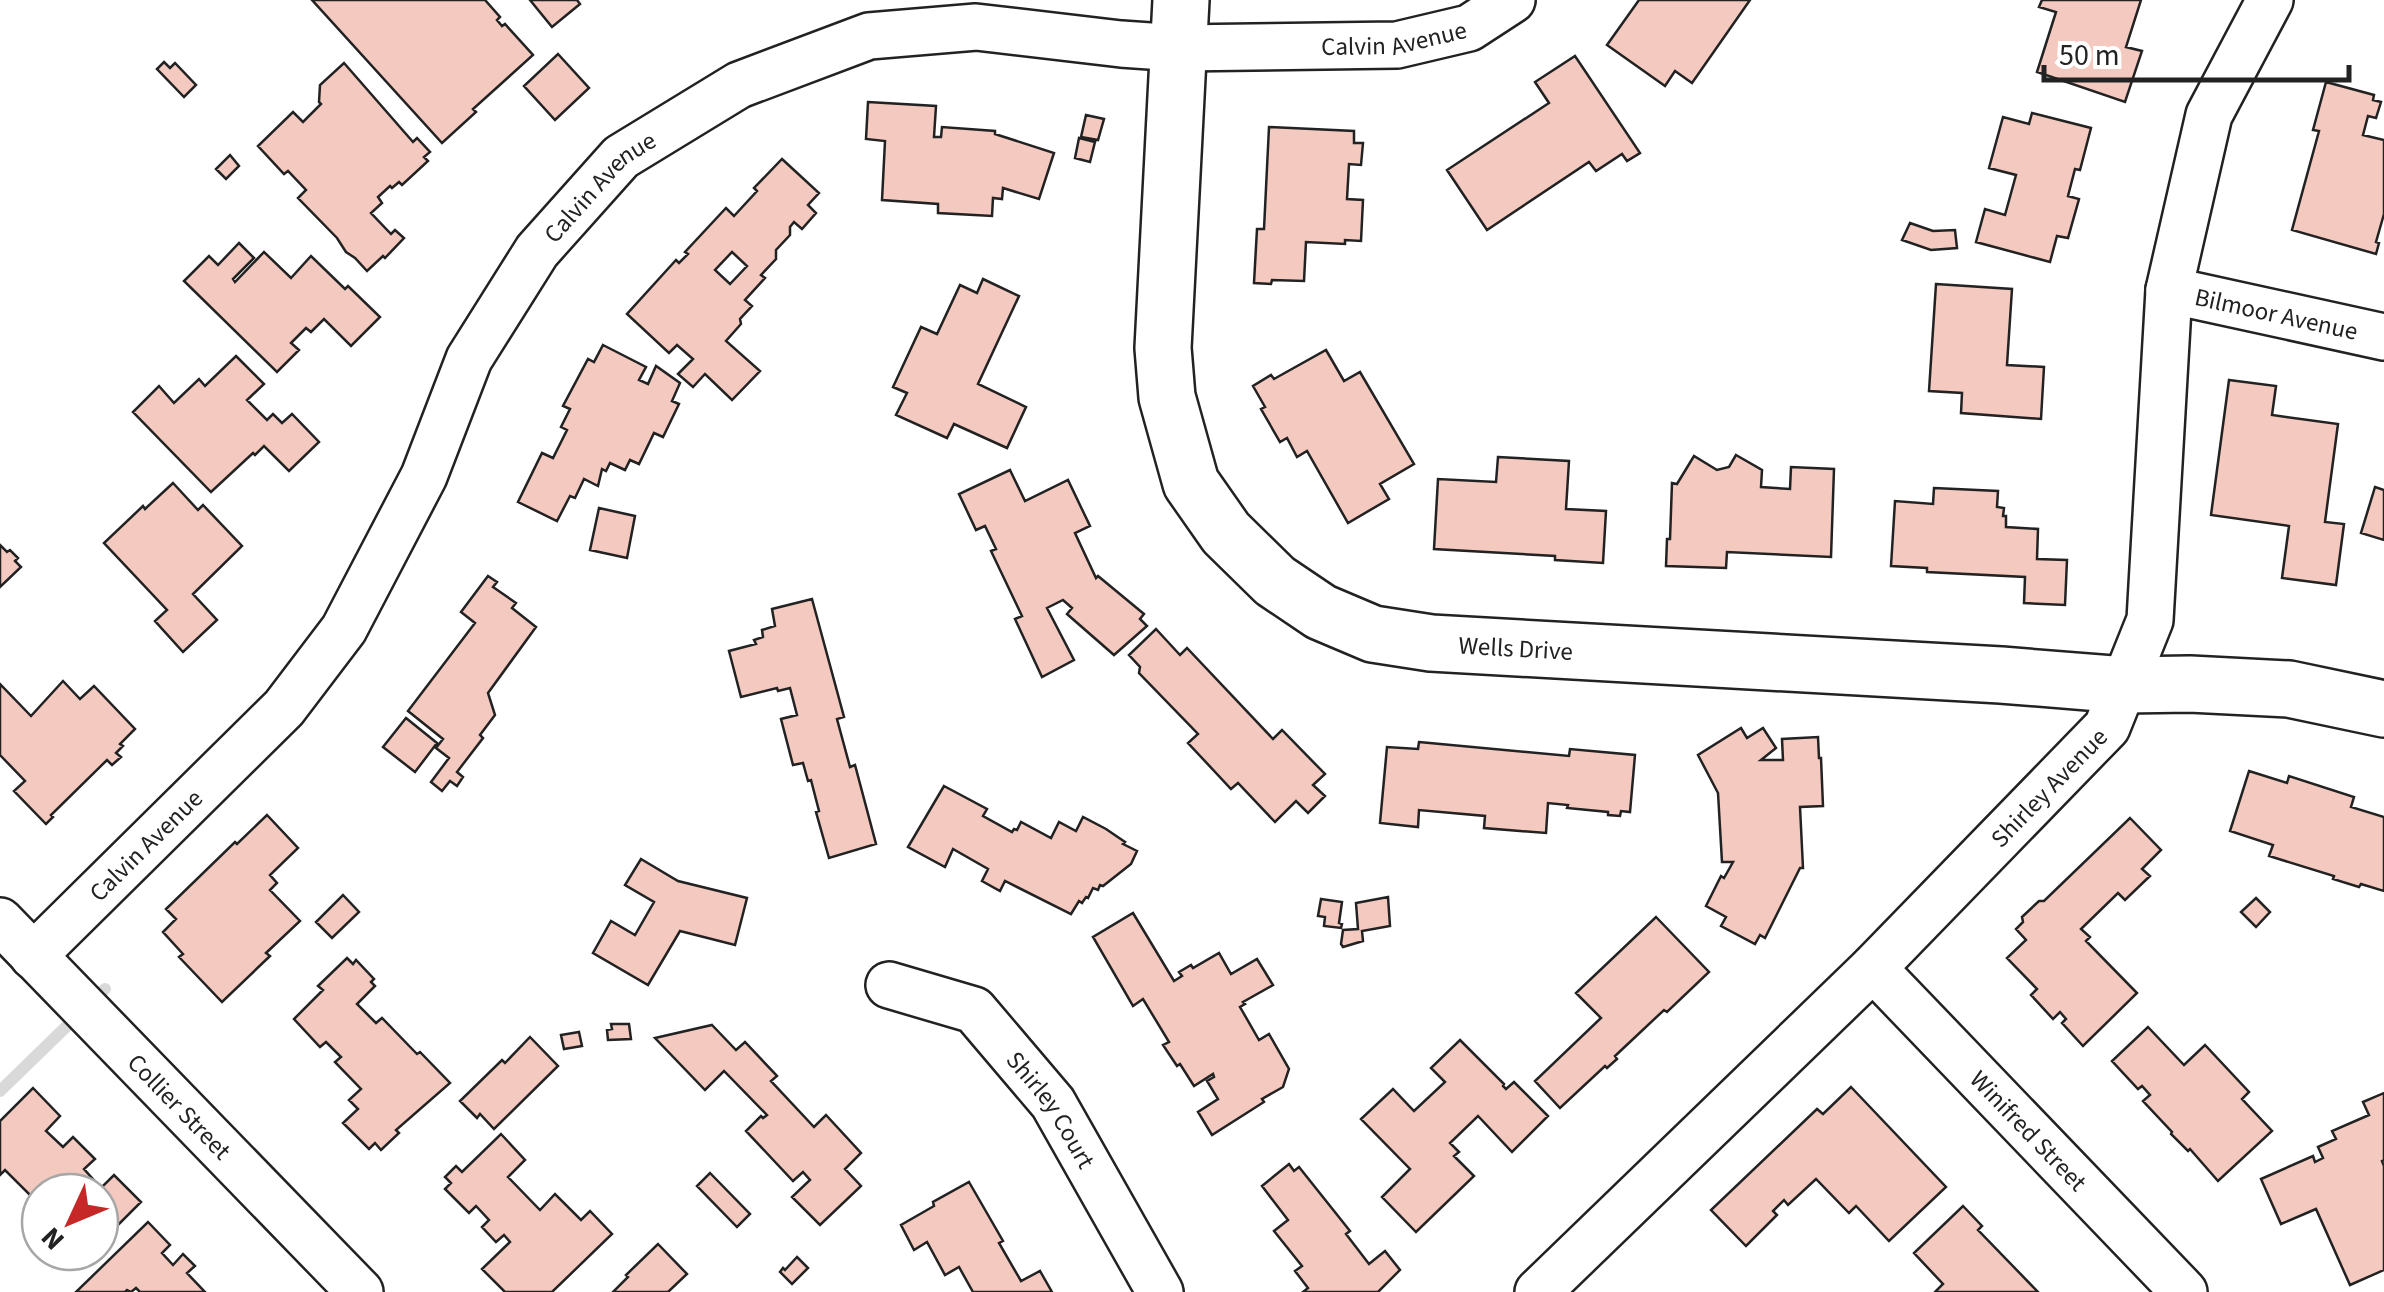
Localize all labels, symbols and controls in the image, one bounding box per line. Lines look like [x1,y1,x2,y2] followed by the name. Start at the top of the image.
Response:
[1321,12,1470,65] street label: Calvin Avenue
[2044,20,2349,82] scale bar
[2059,34,2120,77] text: 50 m
[536,123,663,251] street label: Calvin Avenue
[2191,279,2361,350] street label: Bilmoor Avenue
[1457,628,1574,670] street label: Wells Drive
[1982,720,2116,856] street label: Shirley Avenue
[81,781,211,910] street label: Calvin Avenue
[997,1043,1104,1176] street label: Shirley Court
[119,1046,239,1168] street label: Collier Street
[1961,1062,2095,1200] street label: Winifred Street
[20,1172,120,1272] north arrow
[32,1218,74,1259] text: N

